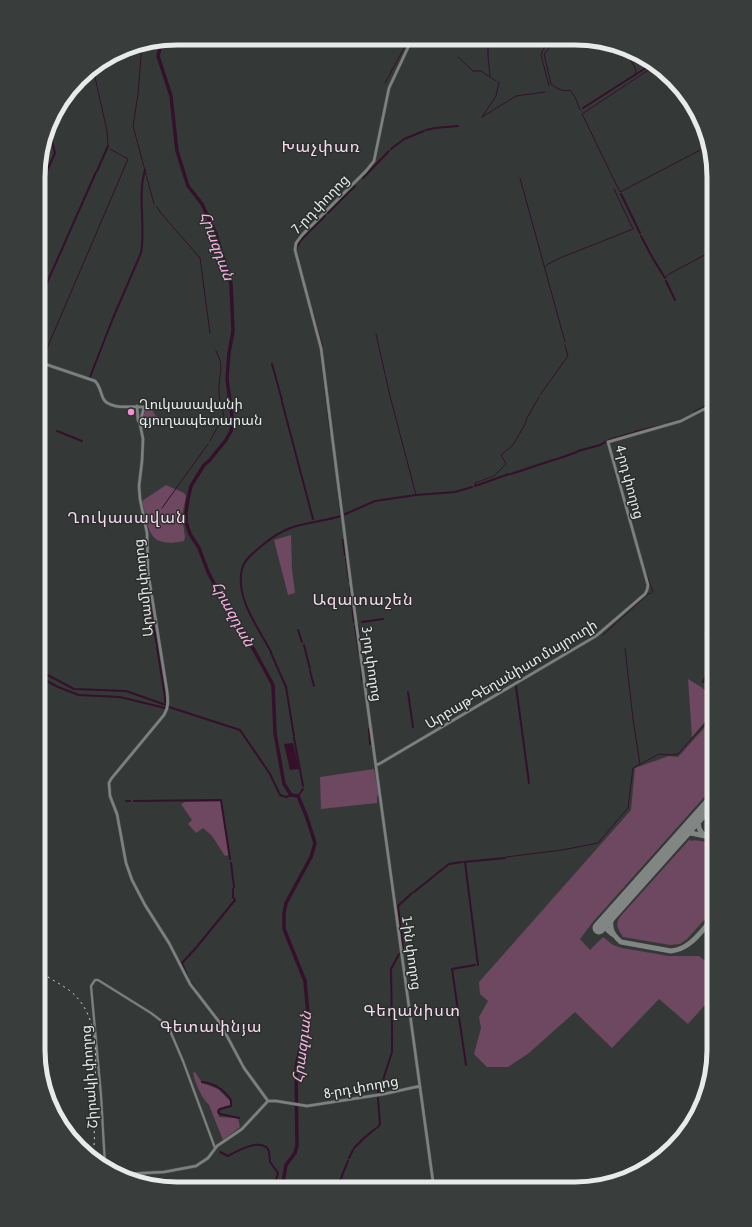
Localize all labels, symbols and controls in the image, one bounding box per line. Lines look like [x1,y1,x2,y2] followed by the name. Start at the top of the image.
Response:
[281,137,361,156] district label: Խաչփառ
[288,171,352,237] street label: 7-րդ փողոց
[196,209,238,284] water label: Հրազդան
[139,396,262,428] place label: Ղուկասավանի գյուղապետարան
[126,407,136,417] marker: Ղուկասավանի գյուղապետարան
[613,443,647,521] street label: 4-րդ փողոց
[67,508,187,527] district label: Ղուկասավան
[130,538,156,638] street label: Արամի փողոց
[208,578,259,651] water label: Հրազդան
[313,590,414,609] district label: Ազատաշեն
[422,616,600,732] street label: Արբաթ-Գեղանիստ մայրուղի
[359,625,385,703] street label: 3-րդ փողոց
[399,915,425,991] street label: 1-ին փողոց
[363,1001,461,1020] district label: Գեղանիստ
[289,1009,315,1084] water label: Հրազդան
[160,1017,262,1036] district label: Գետափնյա
[77,1025,101,1129] street label: Շիրակի փողոց
[322,1073,400,1101] street label: 8-րդ փողոց

